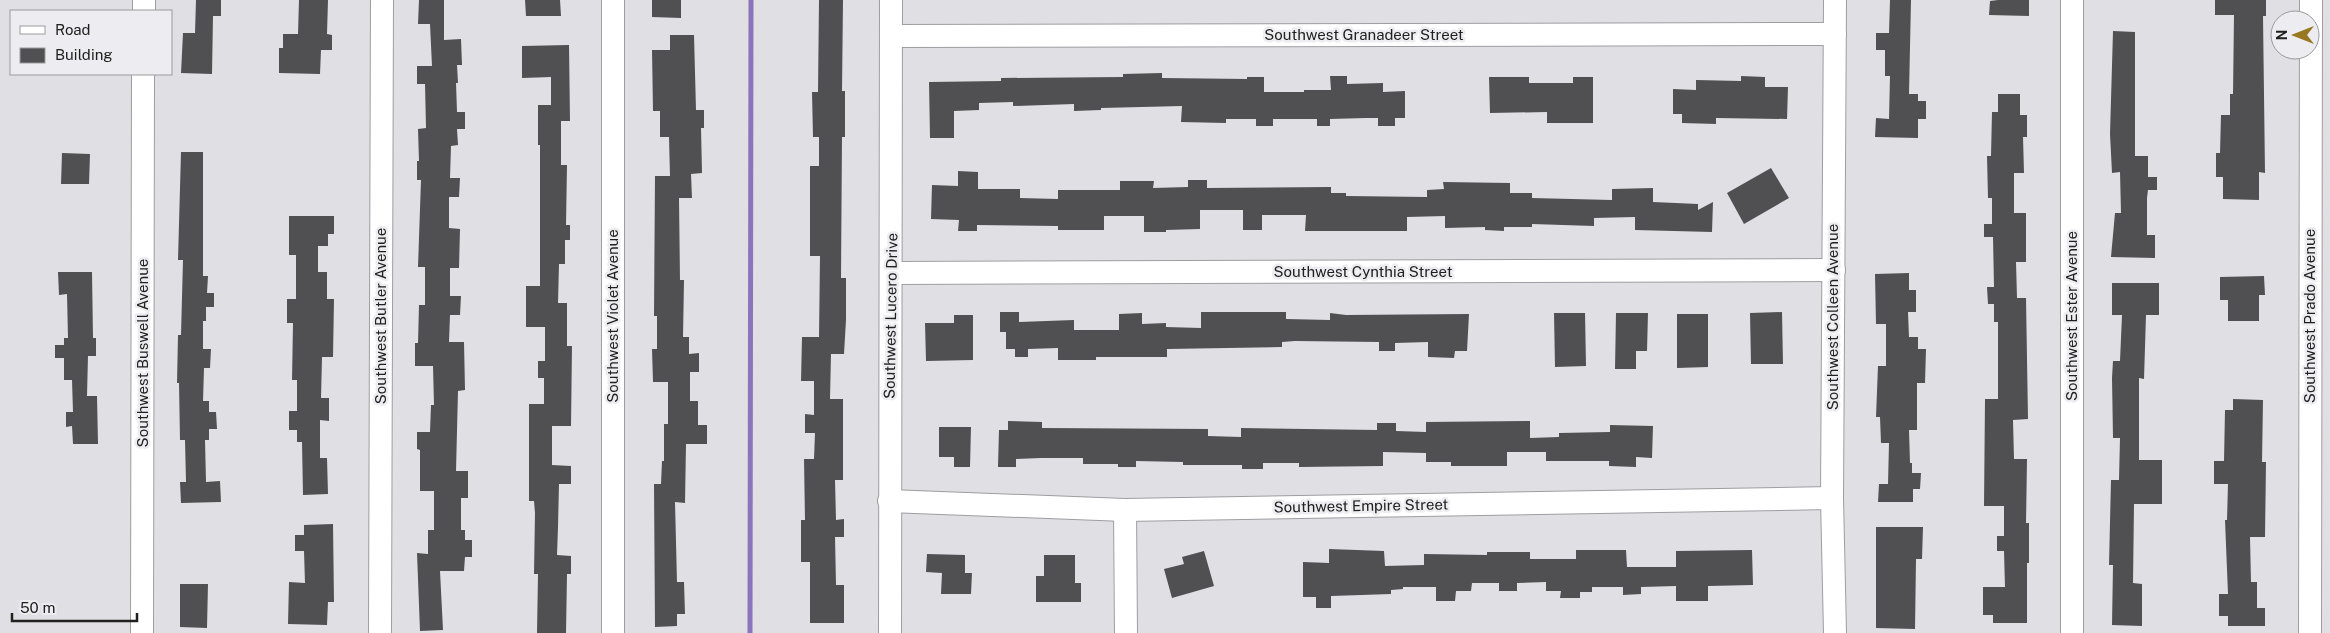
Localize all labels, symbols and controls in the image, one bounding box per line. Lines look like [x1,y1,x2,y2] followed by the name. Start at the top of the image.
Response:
[10,10,172,75] legend
[2270,10,2320,60] north arrow
[55,21,91,38] text: Road
[1264,26,1464,43] street label: Southwest Granadeer Street
[2274,30,2290,40] text: N
[55,46,113,63] text: Building
[1824,224,1841,410] street label: Southwest Colleen Avenue
[372,228,389,404] street label: Southwest Butler Avenue
[604,229,621,403] street label: Southwest Violet Avenue
[2301,229,2318,403] street label: Southwest Prado Avenue
[2063,231,2080,401] street label: Southwest Ester Avenue
[881,233,900,399] street label: Southwest Lucero Drive
[134,259,151,447] street label: Southwest Buswell Avenue
[1274,263,1453,280] street label: Southwest Cynthia Street
[1273,495,1449,516] street label: Southwest Empire Street
[12,590,138,622] scale bar
[20,599,55,616] text: 50 m

